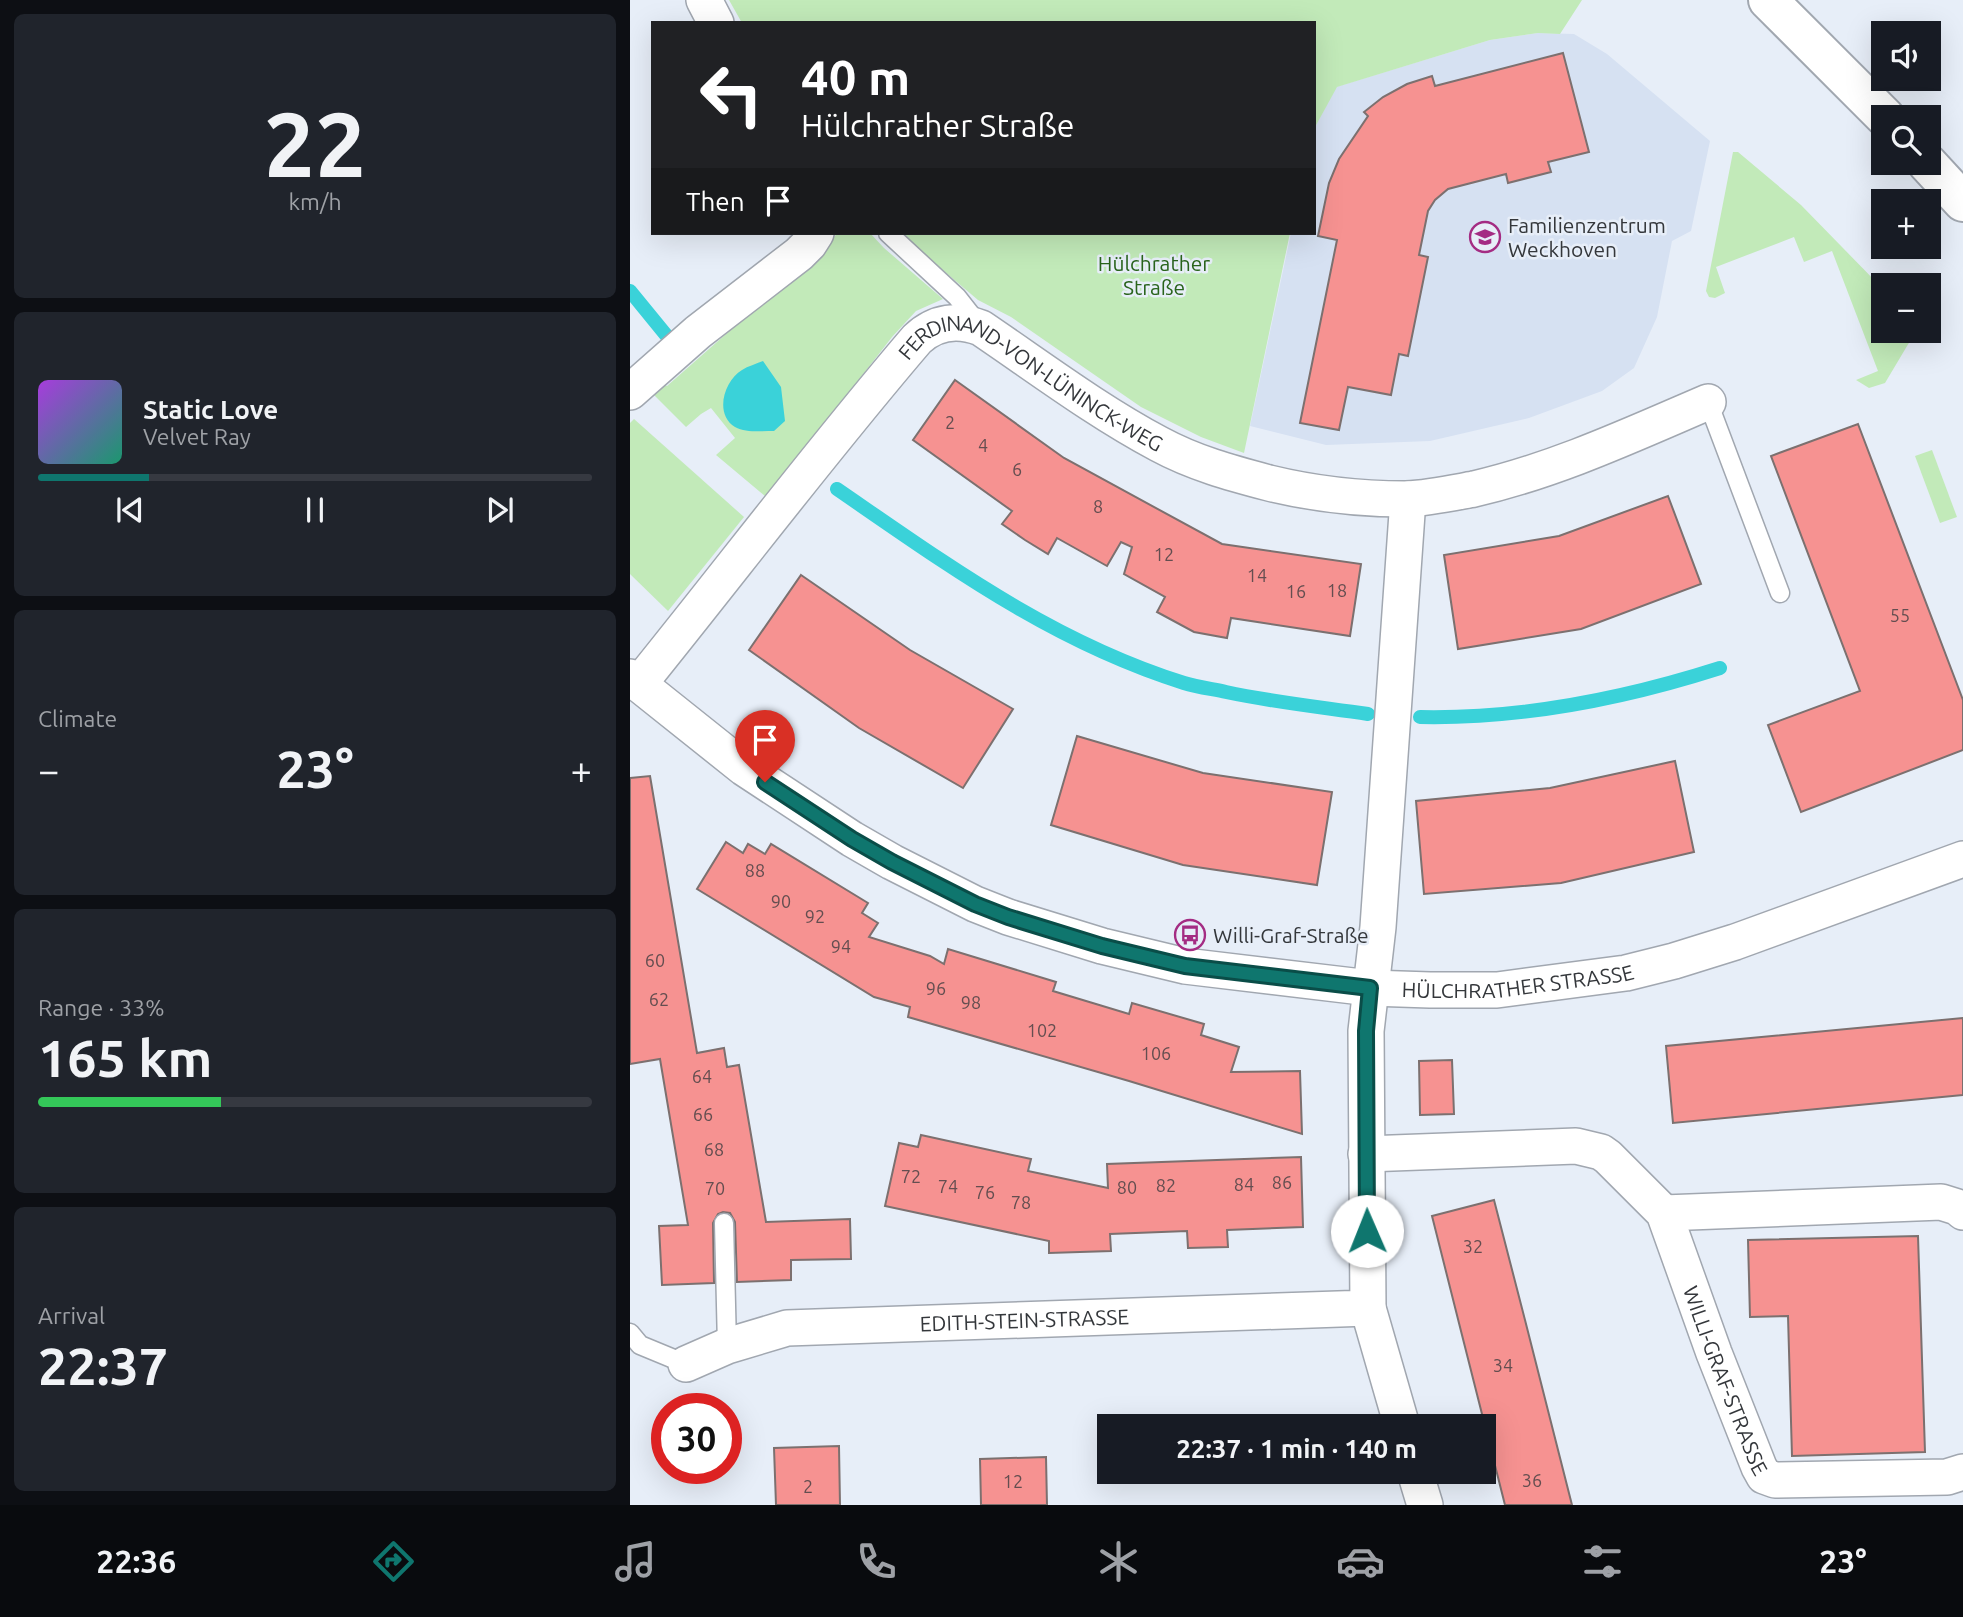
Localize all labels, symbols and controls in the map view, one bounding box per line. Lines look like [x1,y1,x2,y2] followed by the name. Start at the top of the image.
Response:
[1871,21,1941,343] map controls
[1871,21,1941,91] button: sound
[686,49,777,140] icon: left
[801,49,910,104] text: 40 m
[264,92,366,194] text: 22
[1871,105,1941,175] button: search
[801,107,1074,143] text: Hülchrather Straße
[759,182,797,220] icon: arrive
[686,187,745,216] text: Then
[288,189,342,214] text: km/h
[1871,189,1941,259] button: +
[1508,213,1666,261] place label: Familienzentrum Weckhoven
[1468,220,1502,254] school or university icon: Familienzentrum Weckhoven
[1098,251,1210,299] park label: Hülchrather Straße
[1871,273,1941,343] button: −
[893,311,1167,456] street label: FERDINAND-VON-LÜNINCK-WEG
[143,395,278,424] text: Static Love
[945,412,955,432] house number: 2
[143,424,251,449] text: Velvet Ray
[978,435,988,455] house number: 4
[1012,459,1022,479] house number: 6
[111,491,149,529] icon: previous
[296,491,334,529] icon: pause
[481,491,519,529] icon: next
[1093,496,1103,516] house number: 8
[1154,544,1174,564] house number: 12
[1247,565,1267,585] house number: 14
[1327,580,1347,600] house number: 18
[1286,581,1306,601] house number: 16
[1890,605,1910,625] house number: 55
[38,706,117,731] text: Climate
[735,710,795,782] pin
[746,721,784,759] icon: arrive
[276,740,354,798] text: 23°
[38,749,59,791] text: −
[571,749,592,791] text: +
[745,860,765,880] house number: 88
[771,891,791,911] house number: 90
[805,906,825,926] house number: 92
[1173,918,1207,952] bus stop icon: Willi-Graf-Straße
[1213,923,1369,947] place label: Willi-Graf-Straße
[831,936,851,956] house number: 94
[645,950,665,970] house number: 60
[1401,960,1636,1002] street label: HÜLCHRATHER STRASSE
[926,978,946,998] house number: 96
[649,989,669,1009] house number: 62
[961,992,981,1012] house number: 98
[38,995,165,1020] text: Range · 33%
[1027,1020,1057,1040] house number: 102
[38,1029,212,1087] text: 165 km
[1141,1043,1171,1063] house number: 106
[692,1066,712,1086] house number: 64
[693,1104,713,1124] house number: 66
[704,1139,724,1159] house number: 68
[901,1166,921,1186] house number: 72
[1272,1172,1292,1192] house number: 86
[1234,1174,1254,1194] house number: 84
[1156,1175,1176,1195] house number: 82
[938,1176,958,1196] house number: 74
[1117,1177,1137,1197] house number: 80
[705,1178,725,1198] house number: 70
[975,1182,995,1202] house number: 76
[1011,1192,1031,1212] house number: 78
[1330,1194,1404,1268] position arrow
[1463,1236,1483,1256] house number: 32
[1679,1283,1773,1479] street label: WILLI-GRAF-STRASSE
[38,1303,105,1328] text: Arrival
[919,1304,1130,1335] street label: EDITH-STEIN-STRASSE
[38,1337,168,1395] text: 22:37
[1493,1355,1513,1375] house number: 34
[651,1393,742,1484] speed limit sign: 30
[1176,1434,1417,1463] text: 22:37 · 1 min · 140 m
[1522,1470,1542,1490] house number: 36
[1003,1471,1023,1491] house number: 12
[803,1476,813,1496] house number: 2
[369,1537,418,1586] icon: directions
[611,1537,660,1586] icon: music
[852,1537,901,1586] icon: phone
[1094,1537,1143,1586] icon: climate
[1336,1537,1385,1586] icon: car
[1578,1537,1627,1586] icon: filters
[96,1543,176,1579] text: 22:36
[1819,1543,1867,1579] text: 23°

